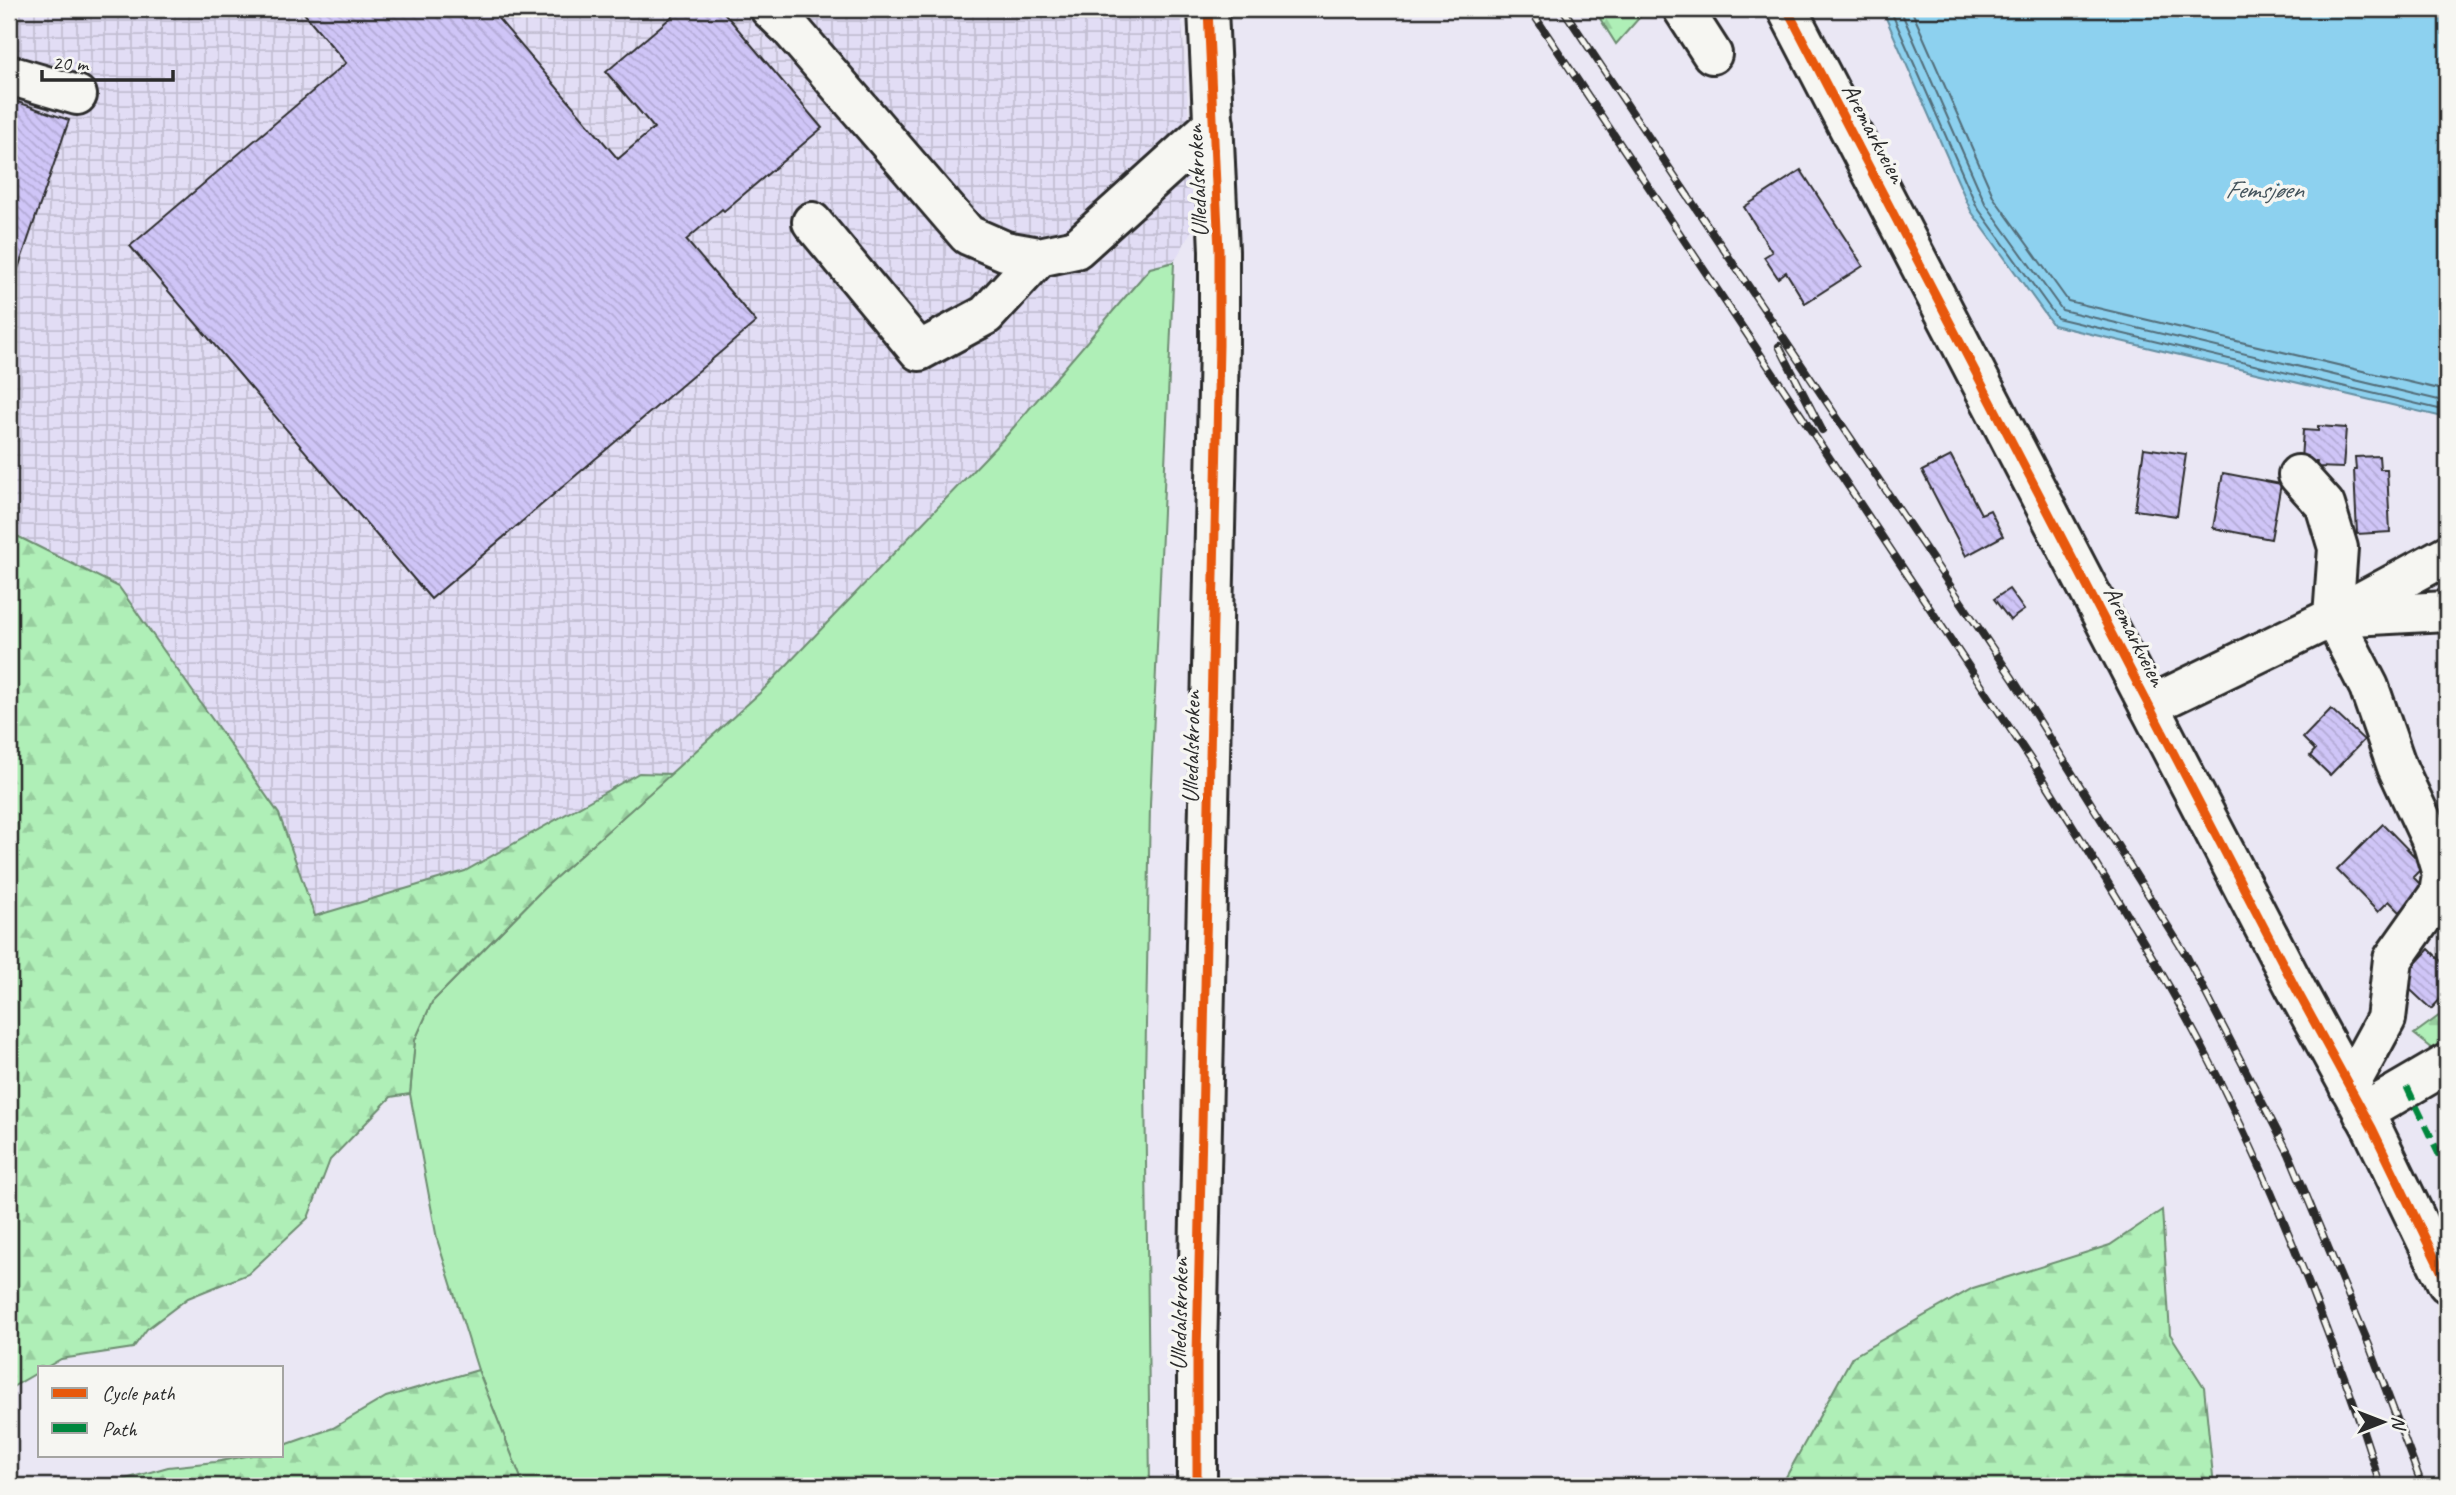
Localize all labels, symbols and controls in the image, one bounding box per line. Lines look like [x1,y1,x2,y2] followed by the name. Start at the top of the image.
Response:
[42,38,173,82] scale bar
[52,50,90,76] text: 20 m
[1835,78,1913,189] street label: Aremarkveien
[1179,123,1215,238] street label: Ulledalskroken
[2225,173,2305,206] water label: Femsjøen
[2097,581,2174,692] street label: Aremarkveien
[1175,689,1207,804] street label: Ulledalskroken
[1163,1256,1195,1371] street label: Ulledalskroken
[38,1366,284,1456] legend
[102,1380,175,1406] text: Cycle path
[2348,1386,2418,1456] north arrow
[102,1416,138,1442] text: Path
[2387,1416,2411,1431] text: N

